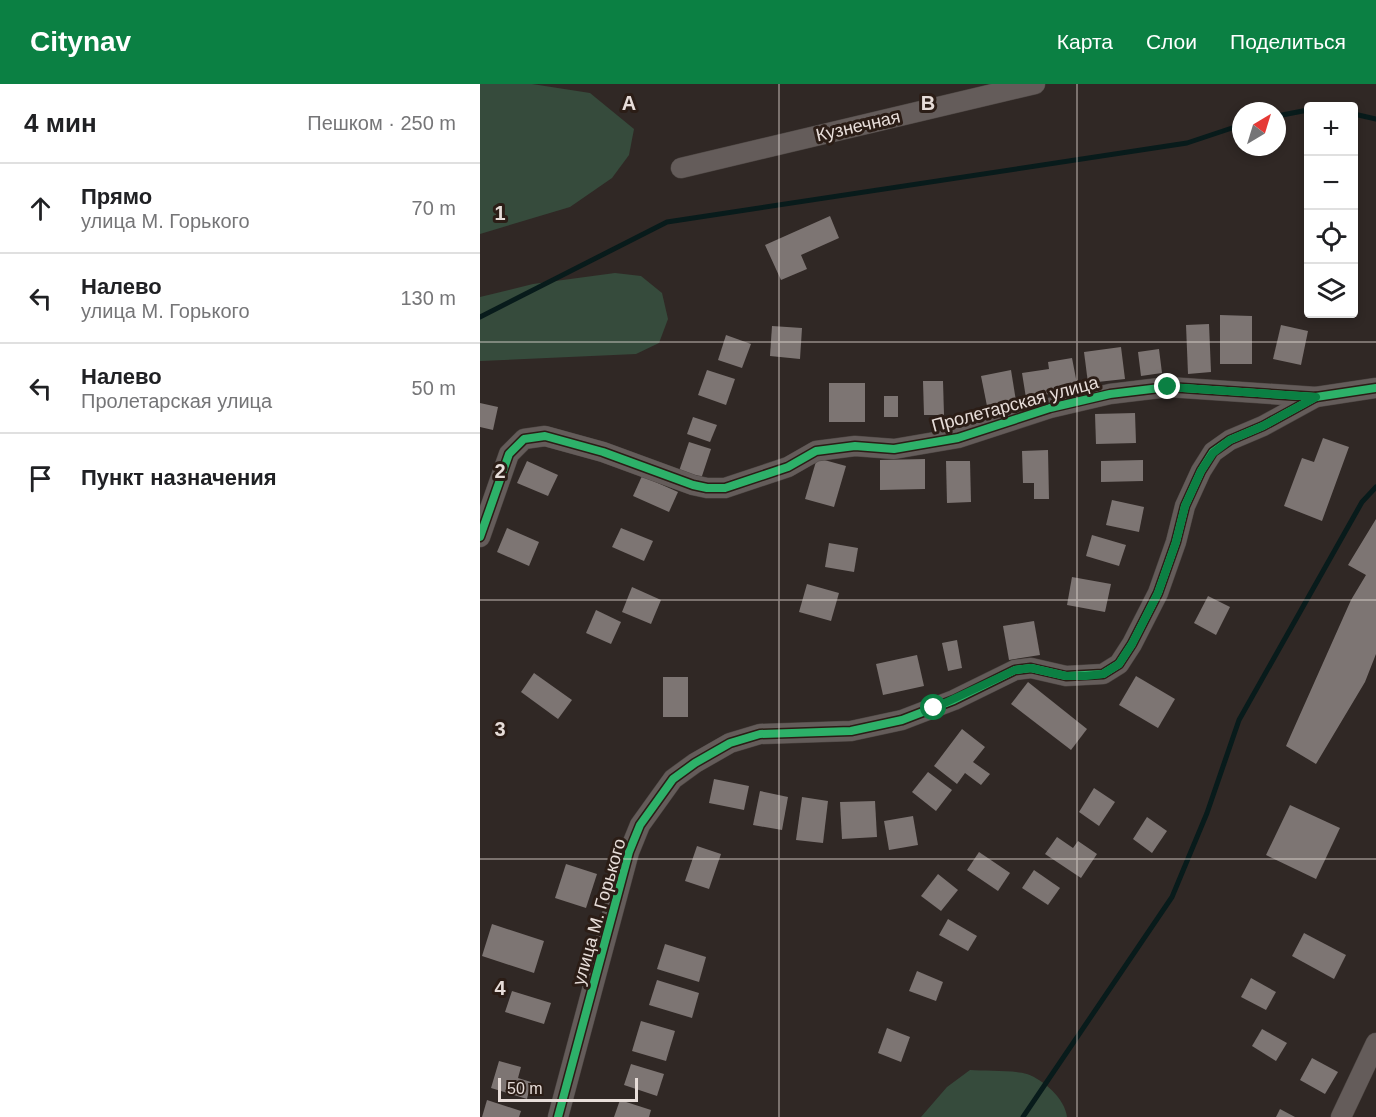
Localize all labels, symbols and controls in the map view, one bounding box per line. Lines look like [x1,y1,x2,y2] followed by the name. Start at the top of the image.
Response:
[30,26,131,57] text: Citynav
[1057,30,1113,53] text: Карта
[1146,30,1197,53] text: Слои
[1230,30,1346,53] text: Поделиться
[622,92,636,114] text: A
[921,92,935,114] text: B
[1232,102,1286,156] north arrow
[1304,102,1358,318] map controls
[1304,102,1358,156] button: +
[814,107,902,145] street label: Кузнечная
[24,108,97,138] text: 4 мин
[307,112,456,134] text: Пешком · 250 m
[1304,156,1358,210] button: −
[81,184,152,209] text: Прямо
[24,192,57,225] icon: ahead
[412,197,456,219] text: 70 m
[494,202,506,224] text: 1
[81,210,250,232] text: улица М. Горького
[1304,210,1358,264] button: locate
[1304,264,1358,318] button: layers
[81,274,162,299] text: Налево
[24,282,57,315] icon: left
[400,287,456,309] text: 130 m
[81,300,250,322] text: улица М. Горького
[81,364,162,389] text: Налево
[24,372,57,405] icon: left
[929,372,1102,436] street label: Пролетарская улица
[1154,373,1180,399] route end
[412,377,456,399] text: 50 m
[81,390,272,412] text: Пролетарская улица
[494,460,506,482] text: 2
[24,462,57,495] icon: arrive
[81,465,277,490] text: Пункт назначения
[920,694,946,720] route start
[494,718,506,740] text: 3
[568,836,630,988] street label: улица М. Горького
[494,977,506,999] text: 4
[498,1075,638,1102] scale bar
[507,1080,543,1097] text: 50 m

